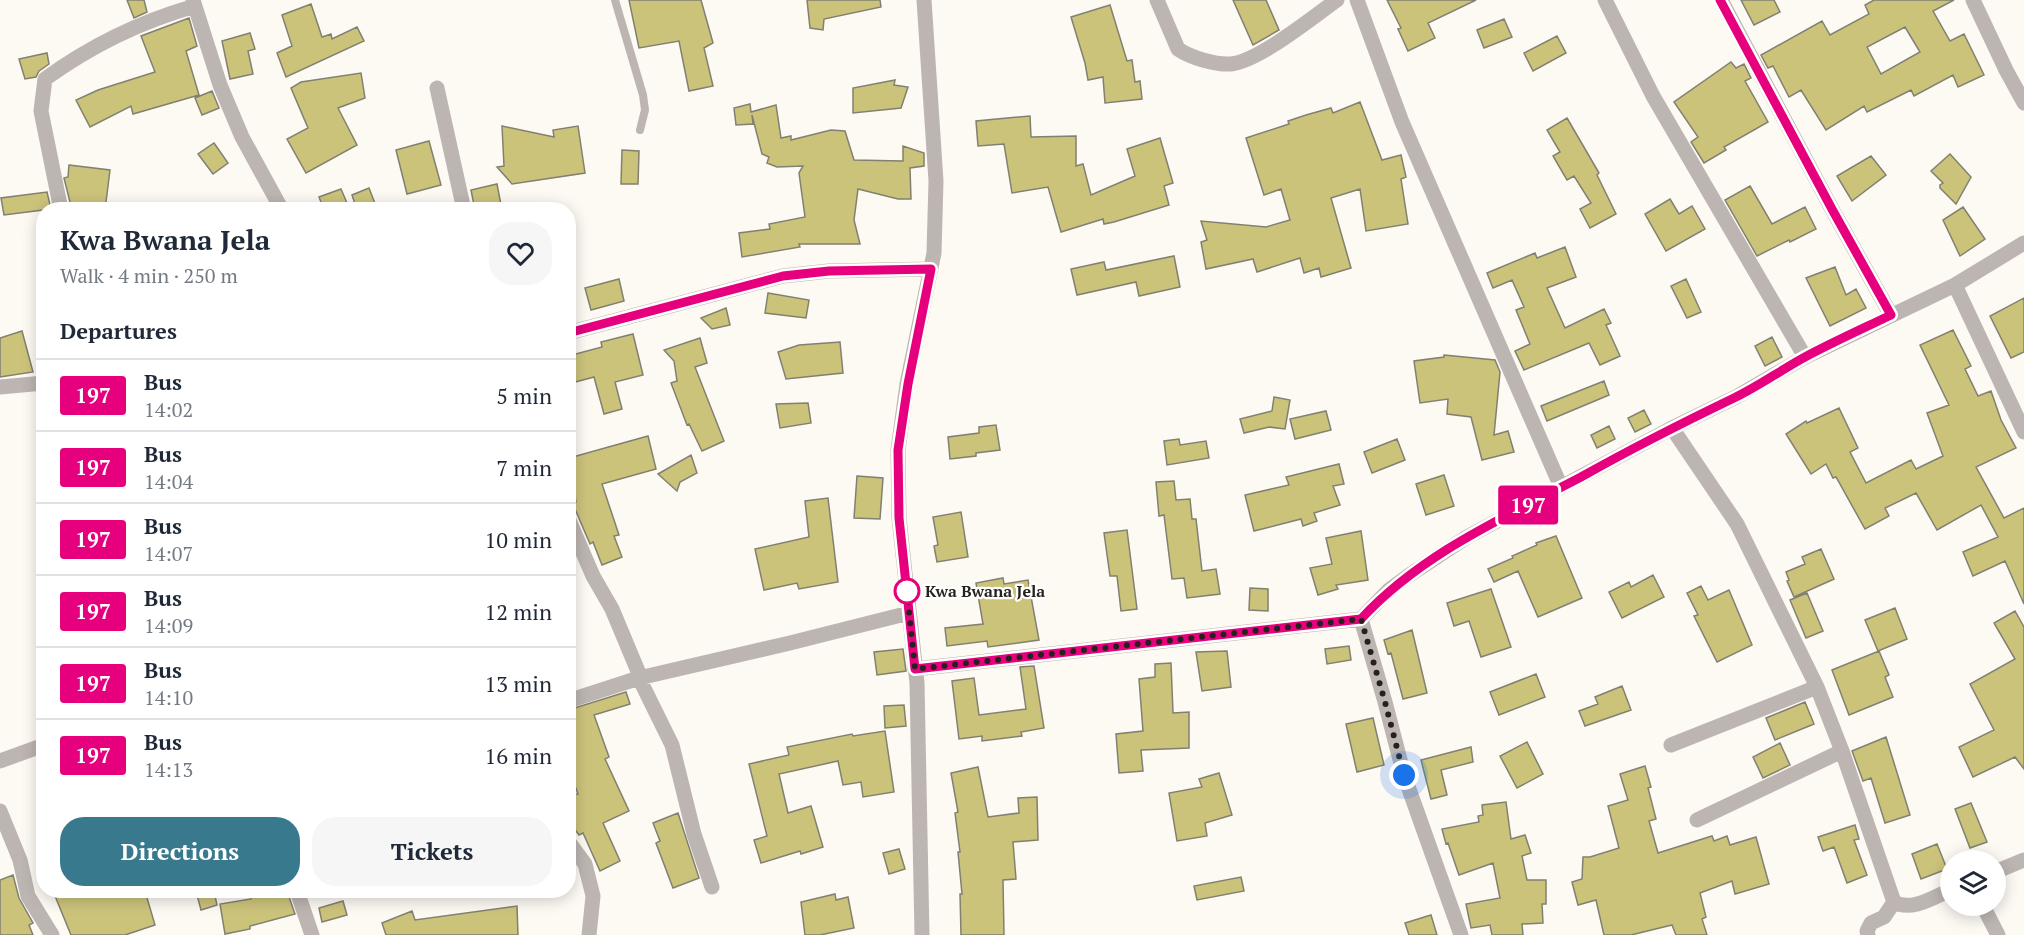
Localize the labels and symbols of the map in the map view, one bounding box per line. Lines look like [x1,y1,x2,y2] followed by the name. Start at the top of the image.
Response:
[1494,486,1562,524] line badge: 197
[894,578,920,604] marker: Kwa Bwana Jela
[925,580,1045,602] place label: Kwa Bwana Jela
[1389,760,1419,790] your location

